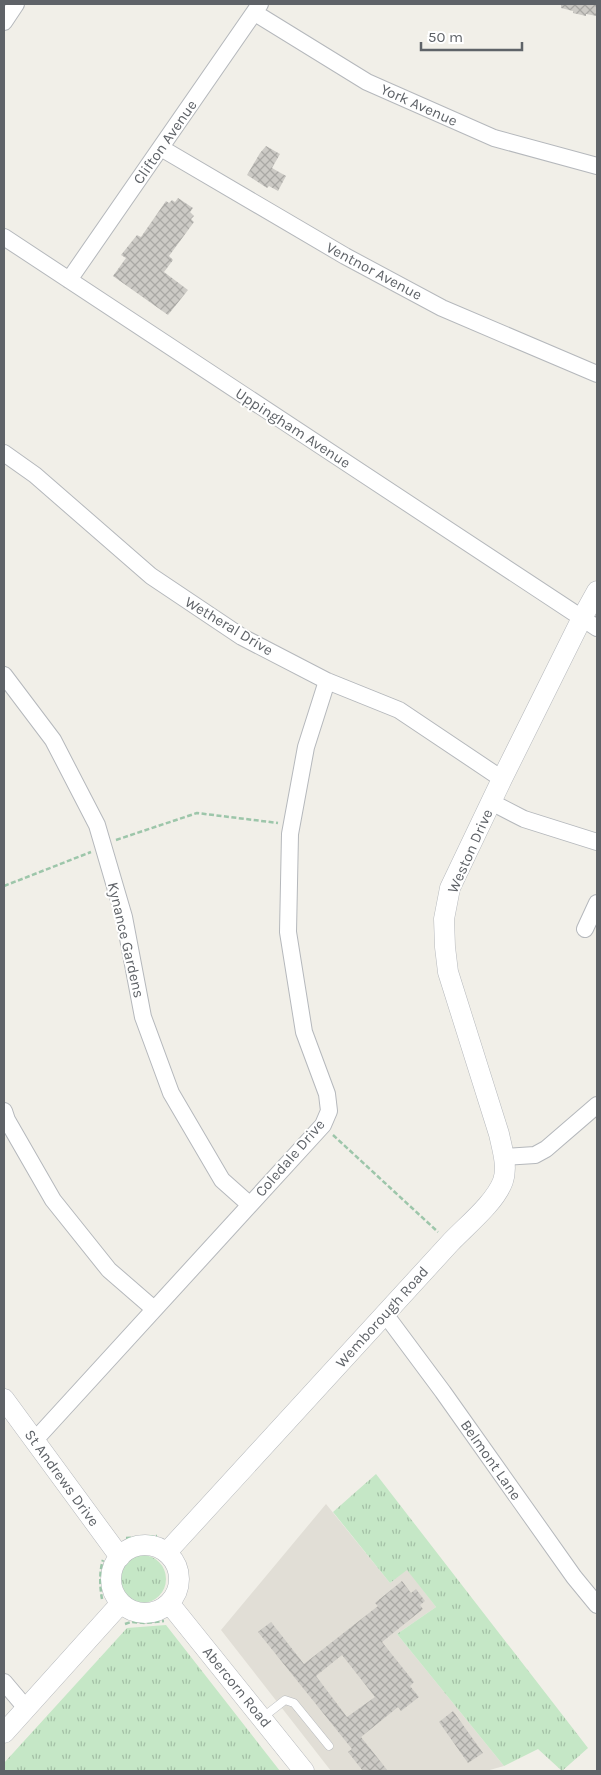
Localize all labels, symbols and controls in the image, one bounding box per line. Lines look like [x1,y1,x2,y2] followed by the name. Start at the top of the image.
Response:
[421,20,522,52] scale bar
[428,28,463,46] text: 50 m
[378,80,460,130] street label: York Avenue
[129,96,201,188] street label: Clifton Avenue
[323,238,425,304] street label: Ventnor Avenue
[232,384,354,472] street label: Uppingham Avenue
[182,593,276,659] street label: Wetheral Drive
[443,806,497,896] street label: Weston Drive
[104,880,148,1000] street label: Kynance Gardens
[251,1116,329,1200] street label: Coledale Drive
[332,1263,432,1371] street label: Wemborough Road
[457,1416,525,1504] street label: Belmont Lane
[21,1426,103,1530] street label: St Andrews Drive
[199,1643,275,1731] street label: Abercorn Road

